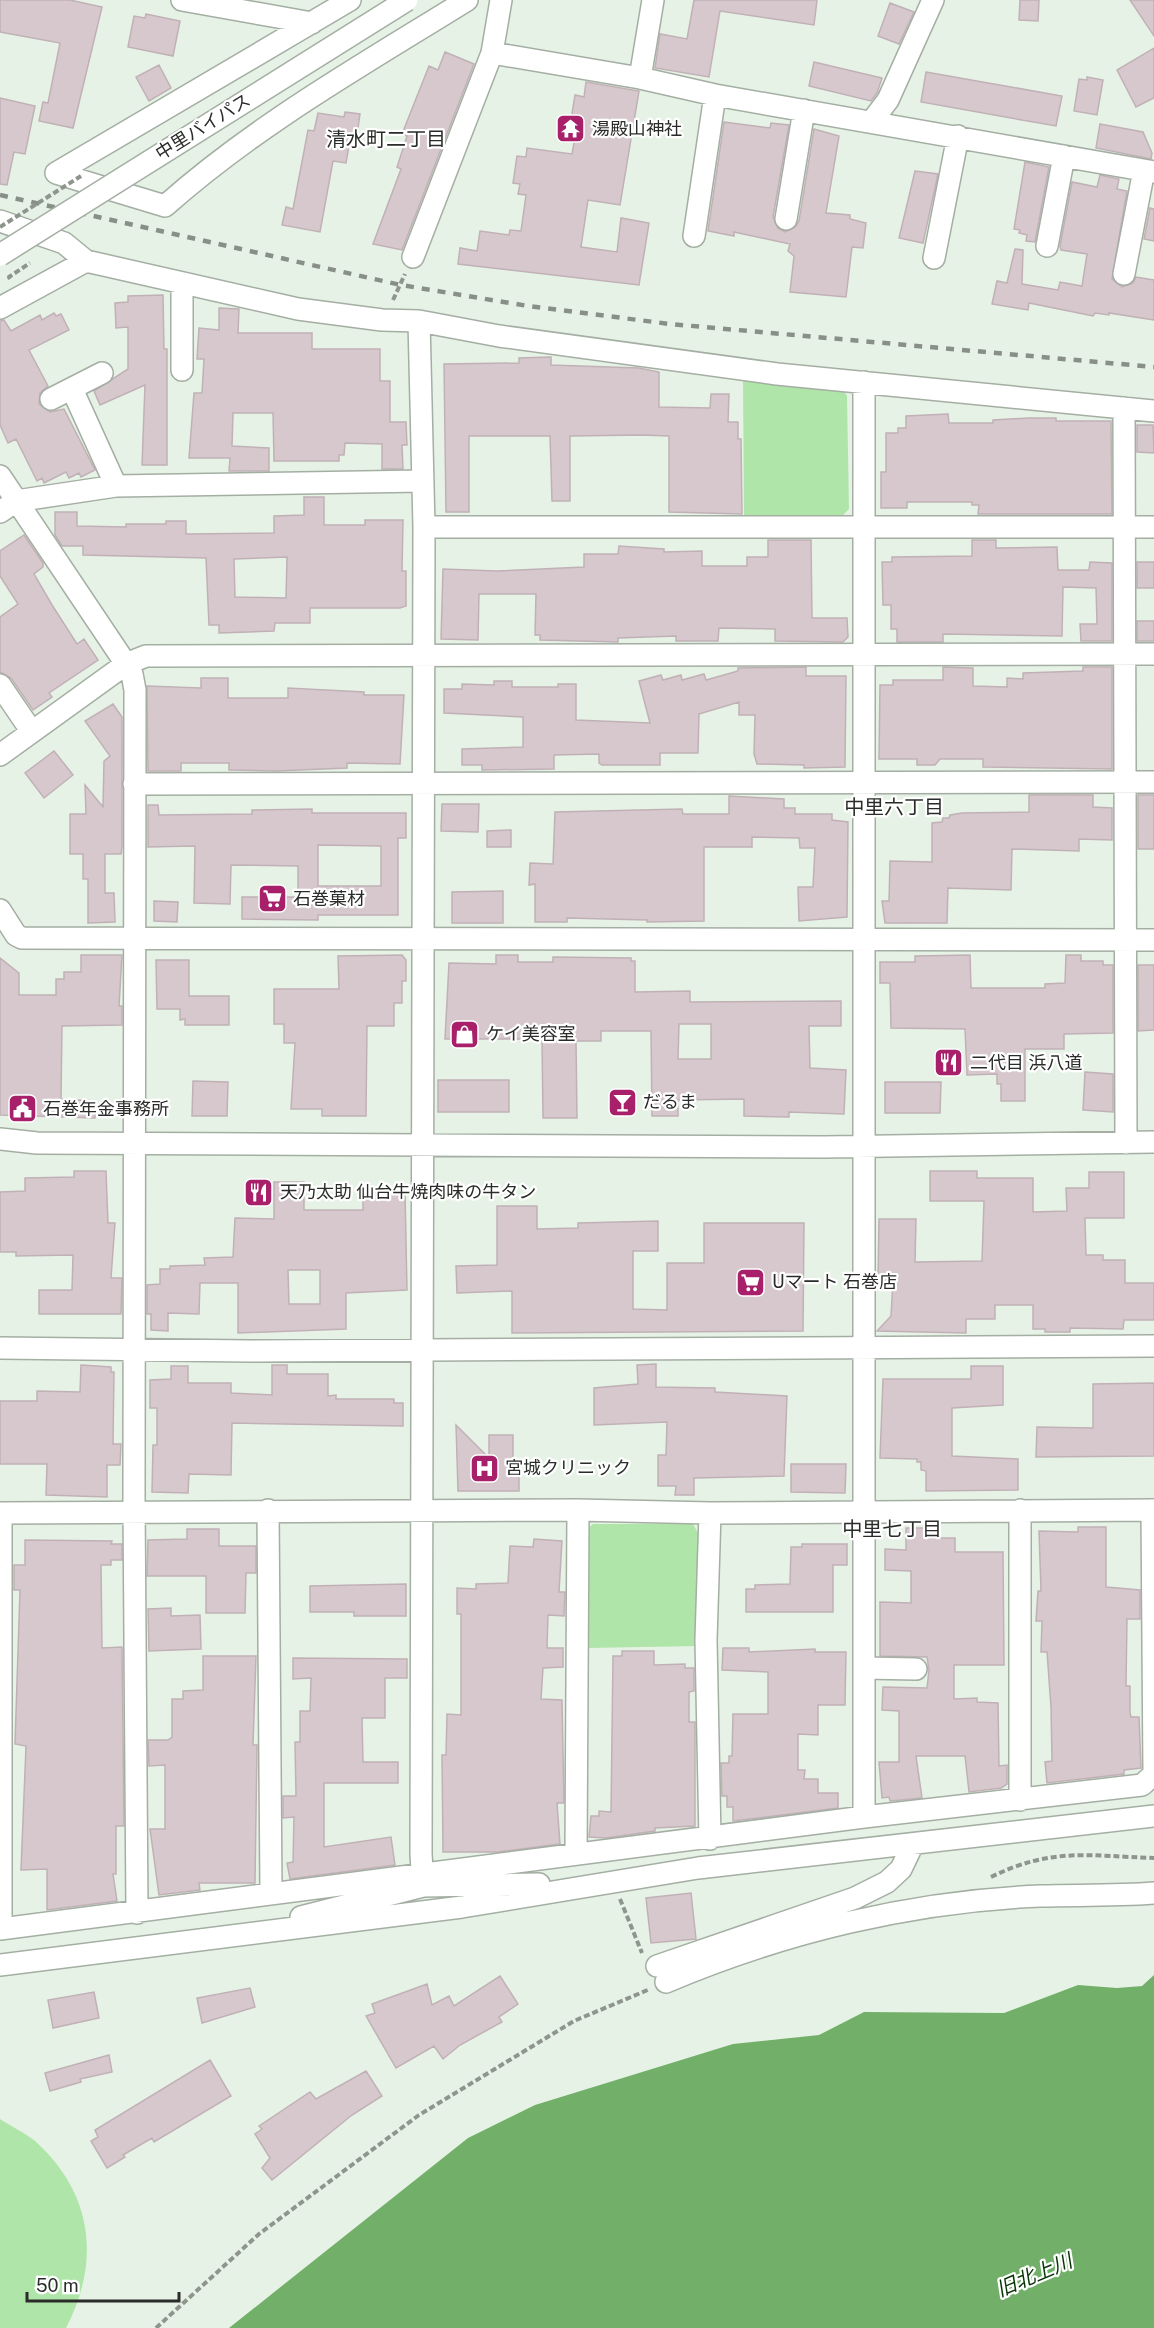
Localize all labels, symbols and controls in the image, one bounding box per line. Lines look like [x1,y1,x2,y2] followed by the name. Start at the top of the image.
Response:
[152,89,254,164] street label: 中里バイパス
[555,113,587,145] temple icon: 湯殿山神社
[592,118,682,139] place label: 湯殿山神社
[326,127,446,151] district label: 清水町二丁目
[844,795,944,819] district label: 中里六丁目
[256,883,288,915] supermarket icon: 石巻菓材
[293,888,365,909] place label: 石巻菓材
[449,1018,481,1050] shop icon: ケイ美容室
[486,1023,576,1044] place label: ケイ美容室
[933,1047,965,1079] restaurant icon: 二代目 浜八道
[970,1052,1082,1073] place label: 二代目 浜八道
[606,1086,638,1118] bar icon: だるま
[643,1091,697,1112] place label: だるま
[6,1093,38,1125] public building icon: 石巻年金事務所
[43,1098,169,1119] place label: 石巻年金事務所
[243,1176,275,1208] restaurant icon: 天乃太助 仙台牛焼肉味の牛タン
[280,1181,536,1202] place label: 天乃太助 仙台牛焼肉味の牛タン
[735,1266,767,1298] supermarket icon: Uマート 石巻店
[772,1271,897,1292] place label: Uマート 石巻店
[468,1452,500,1484] hospital icon: 宮城クリニック
[505,1457,631,1478] place label: 宮城クリニック
[842,1517,942,1541] district label: 中里七丁目
[992,2248,1077,2302] water label: 旧北上川
[27,2265,178,2303] scale bar
[36,2275,79,2296] text: 50 m

